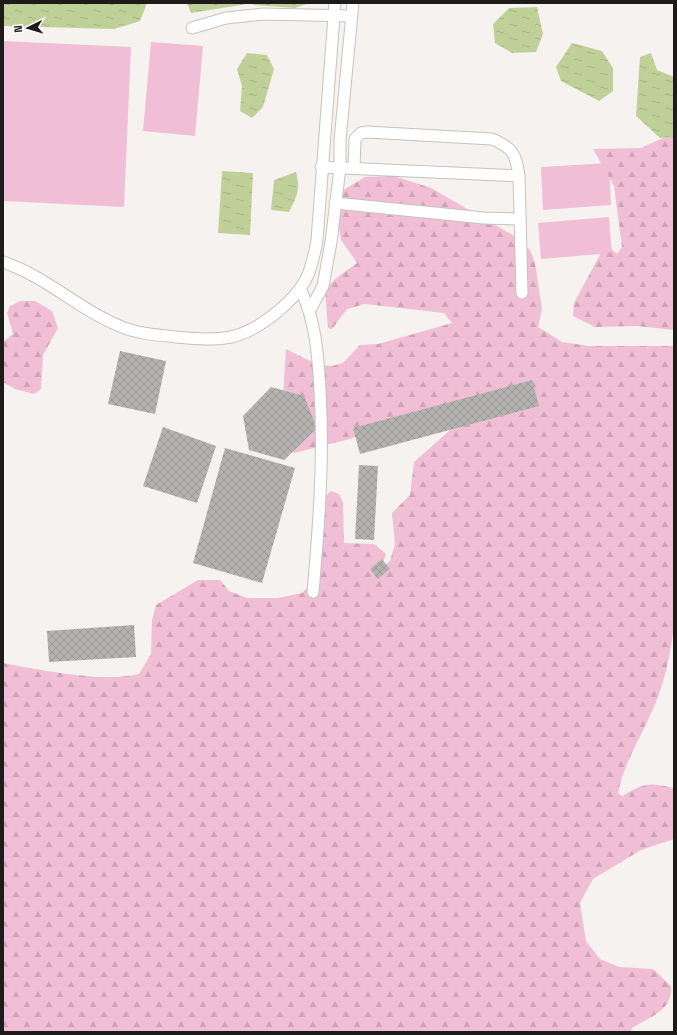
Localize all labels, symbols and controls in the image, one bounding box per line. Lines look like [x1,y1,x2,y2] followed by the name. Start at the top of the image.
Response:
[8,8,48,48] north arrow
[11,25,25,33] text: N

